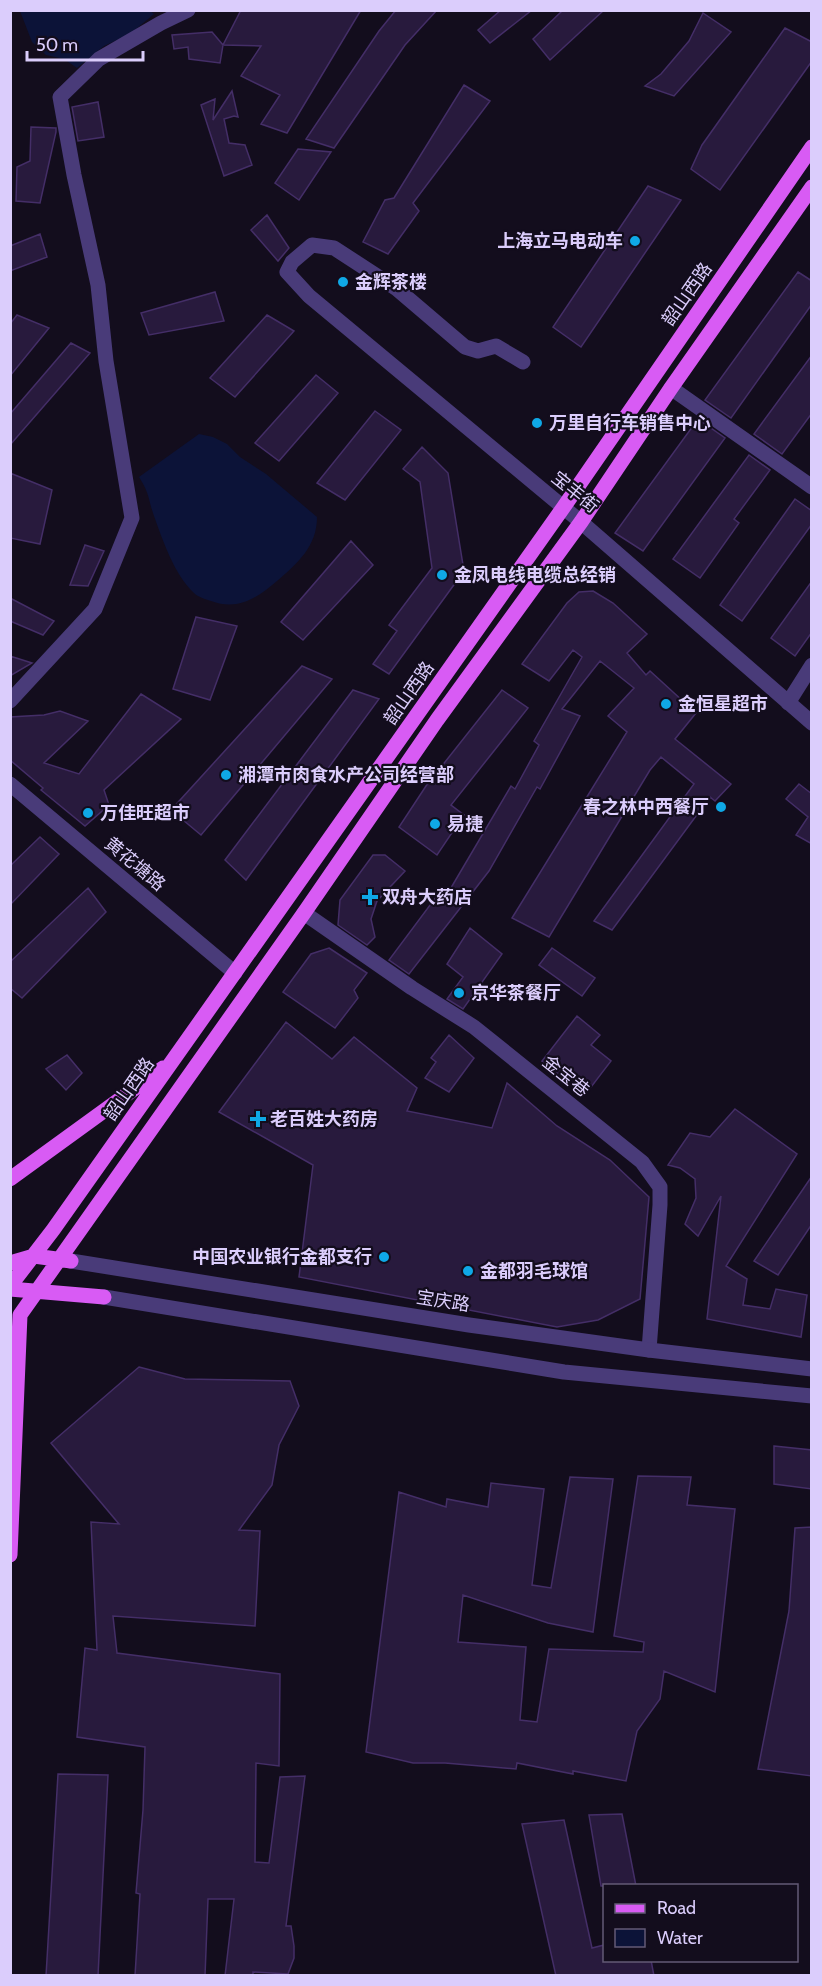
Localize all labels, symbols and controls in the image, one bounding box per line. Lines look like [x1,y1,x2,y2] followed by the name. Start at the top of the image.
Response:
[27,24,142,62] scale bar
[36,34,78,56] text: 50 m
[497,230,623,252] place label: 上海立马电动车
[628,234,642,248] marker: 上海立马电动车
[657,258,717,330] street label: 韶山西路
[355,271,427,293] place label: 金辉茶楼
[336,275,350,289] marker: 金辉茶楼
[549,412,711,434] place label: 万里自行车销售中心
[530,416,544,430] marker: 万里自行车销售中心
[547,466,603,518] street label: 宝丰街
[454,564,616,586] place label: 金凤电线电缆总经销
[435,568,449,582] marker: 金凤电线电缆总经销
[379,657,439,729] street label: 韶山西路
[678,693,768,715] place label: 金恒星超市
[659,697,673,711] marker: 金恒星超市
[238,764,454,786] place label: 湘潭市肉食水产公司经营部
[219,768,233,782] marker: 湘潭市肉食水产公司经营部
[583,796,709,818] place label: 春之林中西餐厅
[714,800,728,814] marker: 春之林中西餐厅
[100,802,190,824] place label: 万佳旺超市
[81,806,95,820] marker: 万佳旺超市
[447,813,483,835] place label: 易捷
[428,817,442,831] marker: 易捷
[100,832,170,896] street label: 黄花塘路
[382,886,472,908] place label: 双舟大药店
[363,890,377,904] marker: 双舟大药店
[471,982,561,1004] place label: 京华茶餐厅
[452,986,466,1000] marker: 京华茶餐厅
[538,1050,594,1102] street label: 金宝巷
[99,1053,159,1125] street label: 韶山西路
[270,1108,378,1130] place label: 老百姓大药房
[251,1112,265,1126] marker: 老百姓大药房
[192,1246,372,1268] place label: 中国农业银行金都支行
[377,1250,391,1264] marker: 中国农业银行金都支行
[480,1260,588,1282] place label: 金都羽毛球馆
[461,1264,475,1278] marker: 金都羽毛球馆
[415,1286,471,1316] street label: 宝庆路
[603,1884,798,1962] legend
[657,1897,696,1919] text: Road
[657,1927,703,1949] text: Water

